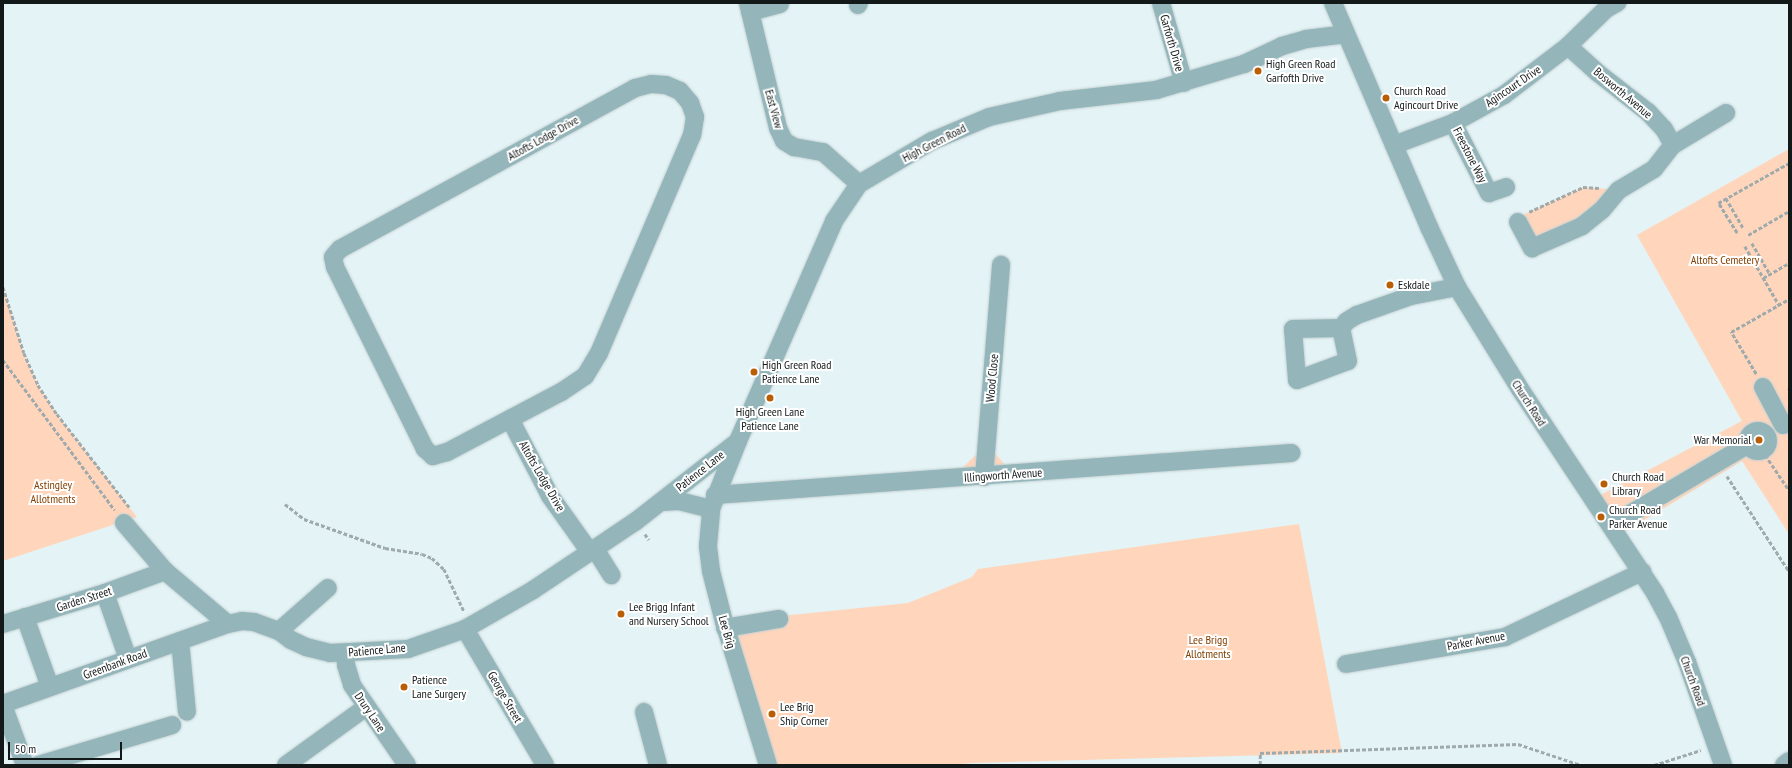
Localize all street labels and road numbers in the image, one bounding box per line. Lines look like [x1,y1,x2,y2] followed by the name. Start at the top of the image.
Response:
[1157,13,1187,73] street label: Garforth Drive
[1482,62,1544,110] street label: Agincourt Drive
[1591,64,1655,122] street label: Bosworth Avenue
[762,88,786,130] street label: East View
[505,113,581,163] street label: Altofts Lodge Drive
[900,121,968,165] street label: High Green Road
[1450,125,1490,185] street label: Freestone Way
[983,353,1001,403] street label: Wood Close
[1509,377,1549,429] street label: Church Road
[516,438,568,514] street label: Altofts Lodge Drive
[673,448,727,494] street label: Patience Lane
[963,465,1043,485] street label: Illingworth Avenue
[55,583,113,615] street label: Garden Street
[715,614,739,650] street label: Lee Brig
[1446,628,1506,654] street label: Parker Avenue
[348,640,406,660] street label: Patience Lane
[81,646,149,682] street label: Greenbank Road
[1677,654,1709,708] street label: Church Road
[485,669,525,725] street label: George Street
[351,689,389,735] street label: Drury Lane

